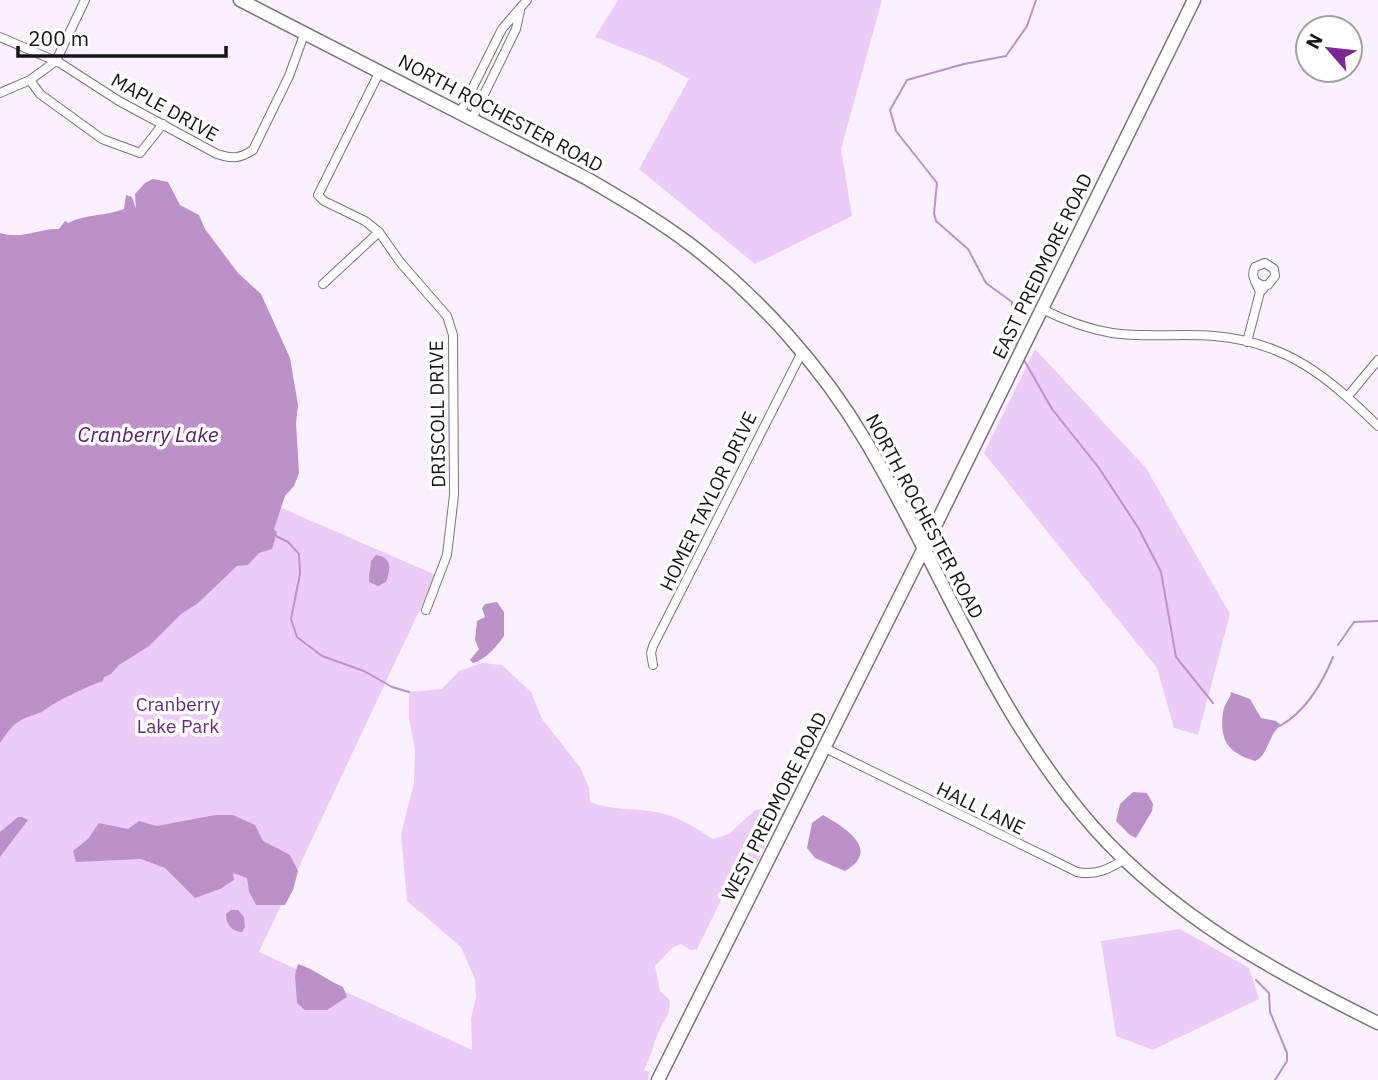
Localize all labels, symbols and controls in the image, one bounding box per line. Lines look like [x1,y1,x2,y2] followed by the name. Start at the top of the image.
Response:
[18,14,226,58] scale bar
[1294,14,1364,84] north arrow
[28,24,89,52] text: 200 m
[1300,29,1328,53] text: N
[394,49,608,177] street label: NORTH ROCHESTER ROAD
[107,68,223,146] street label: MAPLE DRIVE
[987,169,1097,363] street label: EAST PREDMORE ROAD
[424,340,450,488] street label: DRISCOLL DRIVE
[654,408,762,594] street label: HOMER TAYLOR DRIVE
[861,409,989,623] street label: NORTH ROCHESTER ROAD
[78,420,219,448] water label: Cranberry Lake
[136,692,221,738] park label: Cranberry Lake Park
[716,708,832,904] street label: WEST PREDMORE ROAD
[933,776,1029,840] street label: HALL LANE

